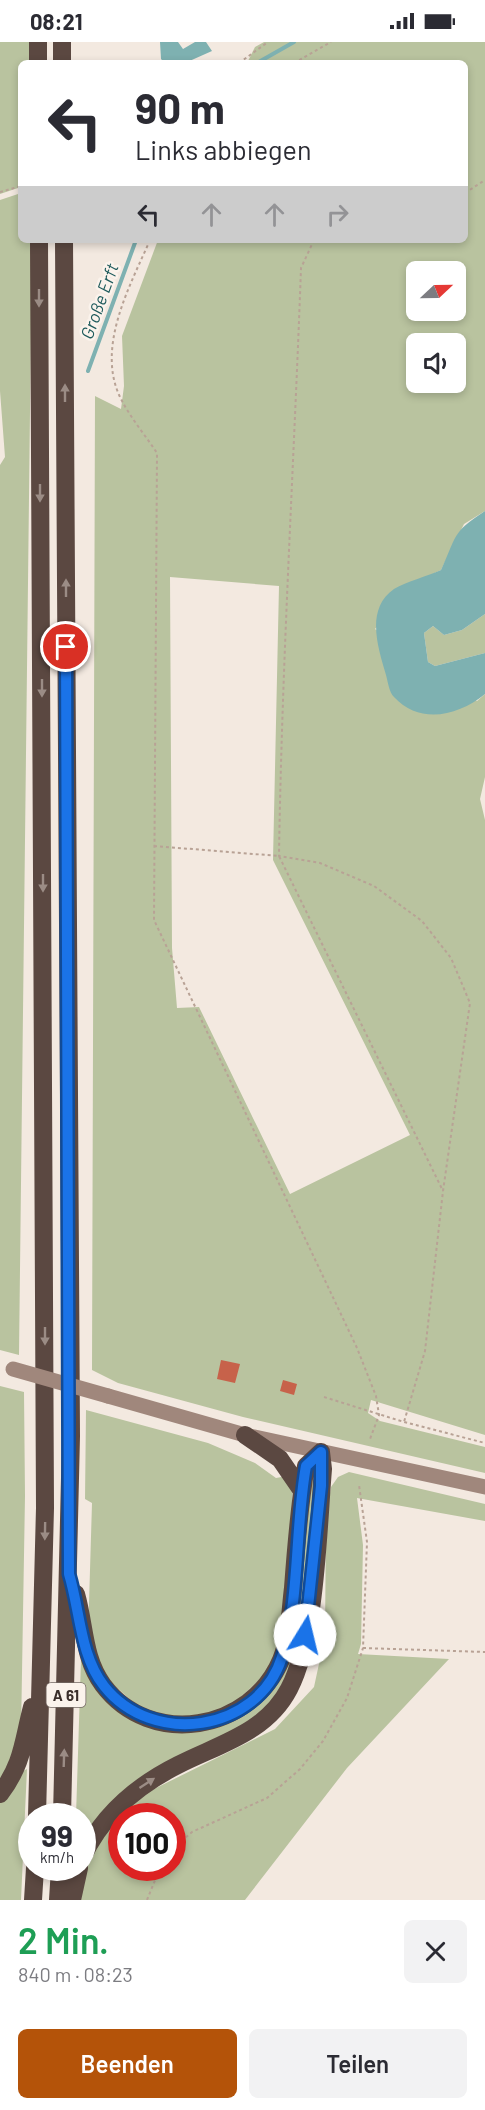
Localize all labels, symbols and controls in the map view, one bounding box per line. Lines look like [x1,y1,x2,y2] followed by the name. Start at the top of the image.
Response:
[30,8,82,34] text: 08:21
[135,82,225,132] text: 90 m
[36,84,114,162] icon: left
[135,133,311,165] text: Links abbiegen
[132,198,165,231] icon: left
[195,198,228,231] icon: ahead
[258,198,291,231] icon: ahead
[321,198,354,231] icon: right
[75,260,123,342] water label: Große Erft
[406,261,466,321] north arrow
[406,261,466,393] map controls
[34,289,44,308] one-way arrow
[406,333,466,393] button: sound
[60,384,70,403] one-way arrow
[35,484,45,503] one-way arrow
[61,579,71,598] one-way arrow
[40,621,91,672] pin
[49,630,82,663] icon: arrive
[37,679,47,698] one-way arrow
[38,874,48,893] one-way arrow
[40,1326,50,1345] one-way arrow
[40,1521,50,1540] one-way arrow
[273,1603,337,1667] position arrow
[46,1683,86,1707] road number: A 61
[59,1749,69,1768] one-way arrow
[138,1777,154,1789] one-way arrow
[108,1803,186,1881] speed limit sign: 100
[41,1817,73,1853] text: 99
[40,1848,74,1866] text: km/h
[18,1918,109,1961] text: 2 Min.
[404,1920,467,1983] button: close
[18,1962,133,1986] text: 840 m · 08:23
[18,2029,237,2098] button: Beenden
[249,2029,467,2098] button: Teilen

